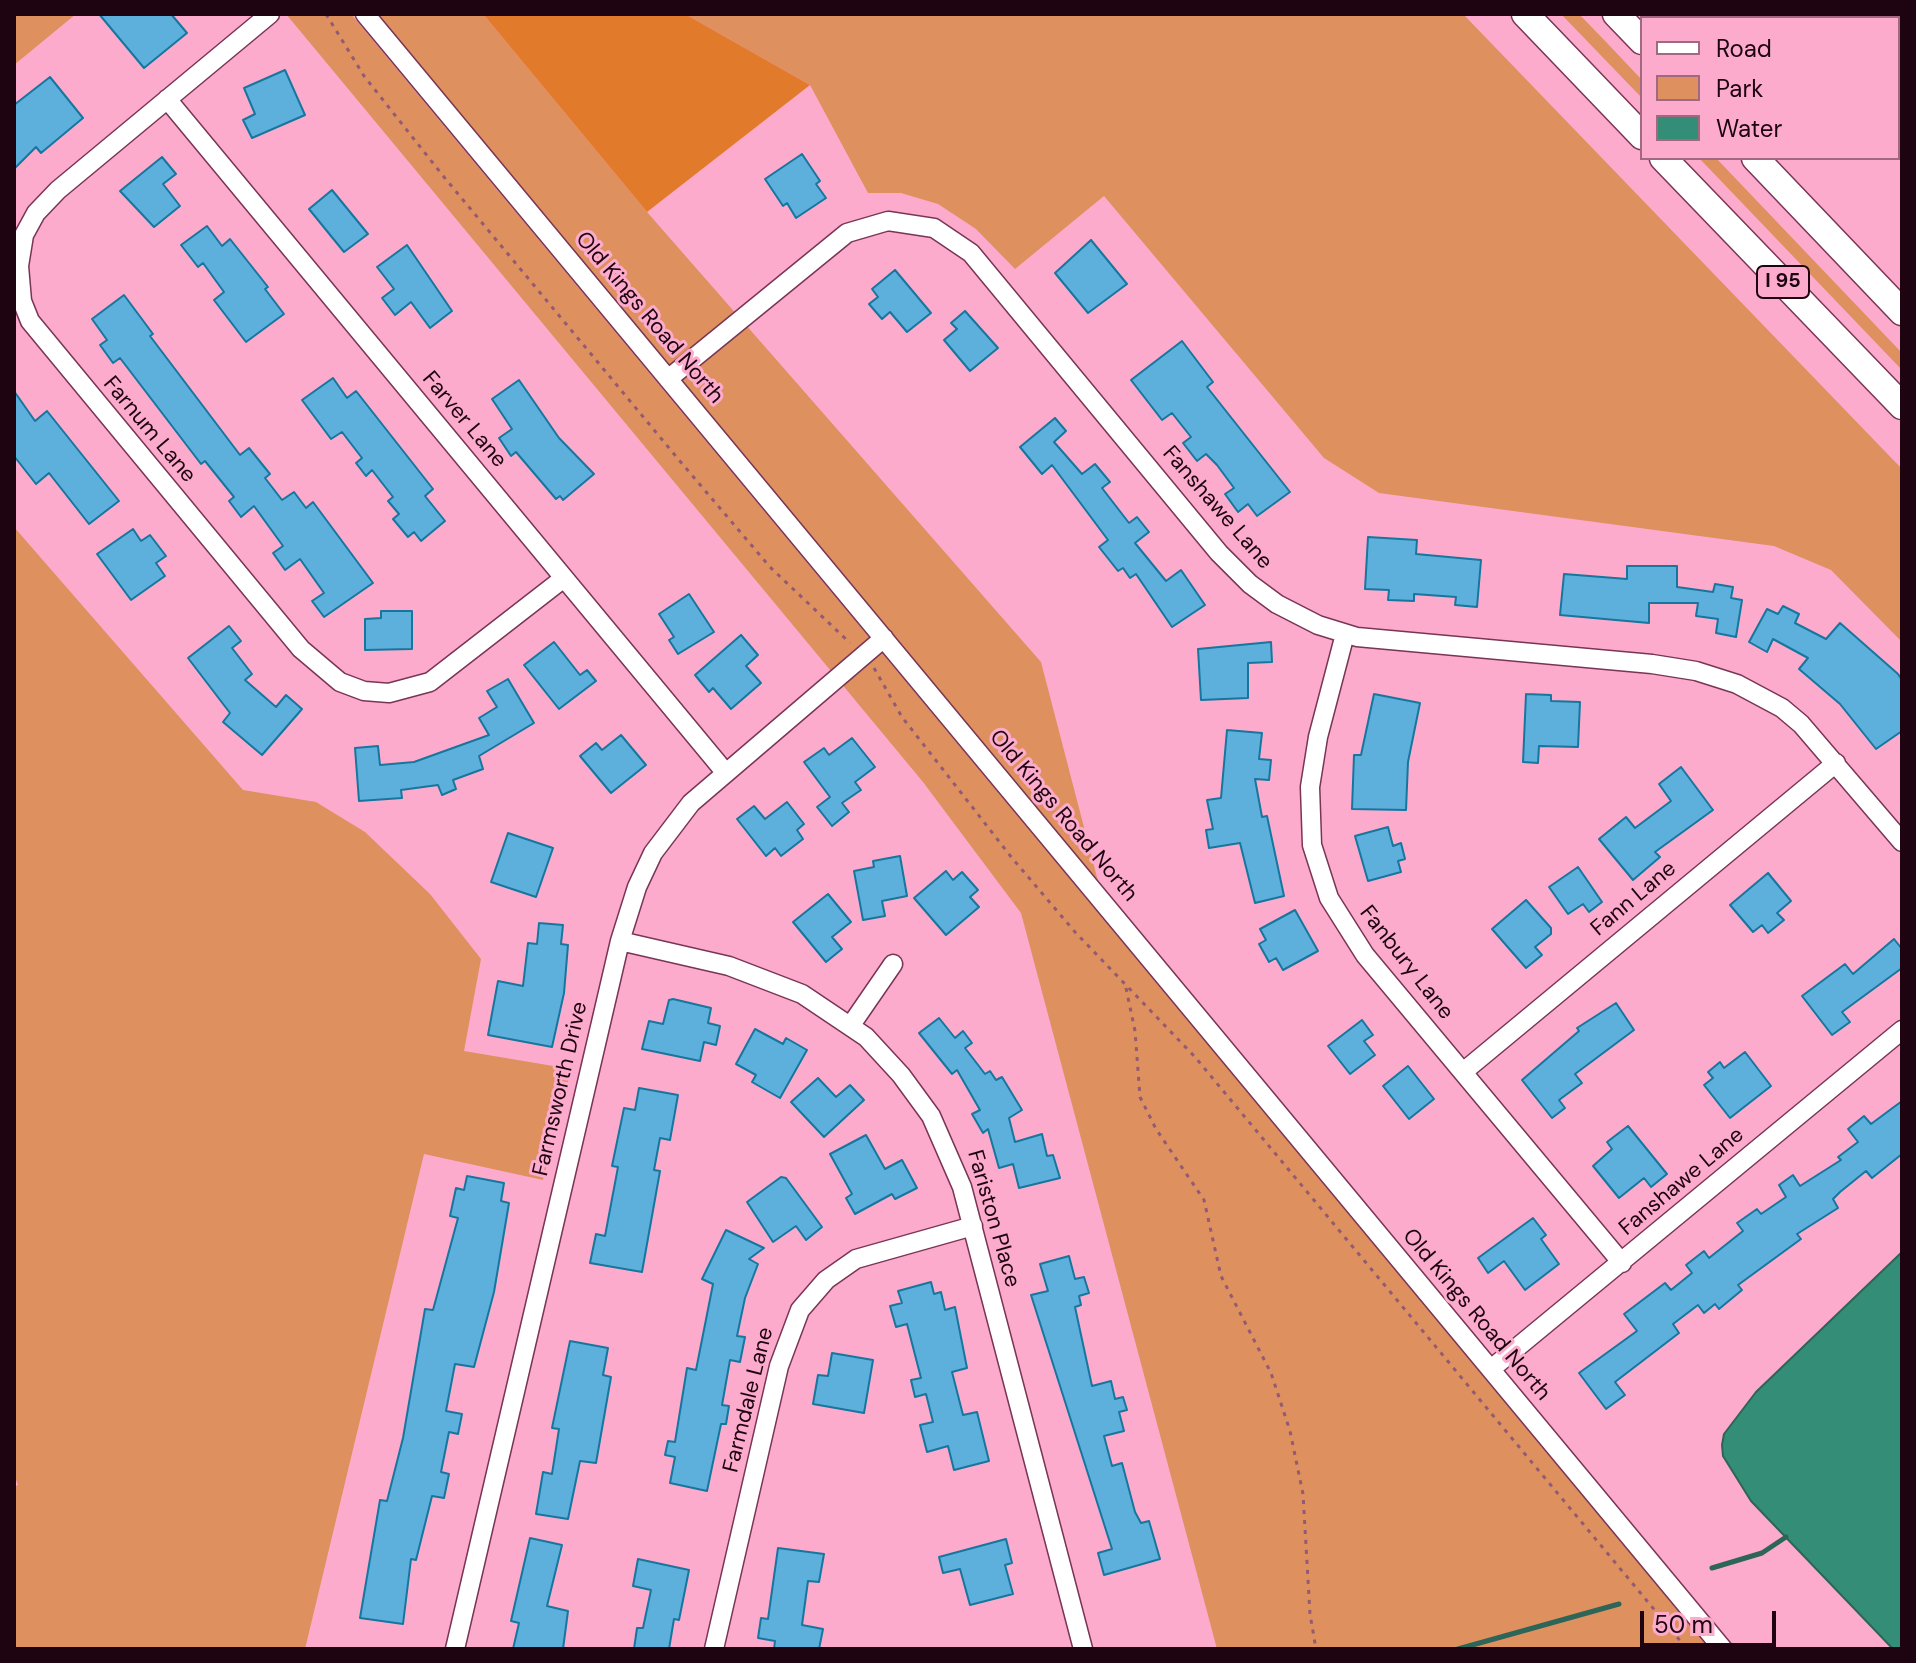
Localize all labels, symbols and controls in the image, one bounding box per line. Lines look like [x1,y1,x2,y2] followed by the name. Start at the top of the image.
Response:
[1640,16,1900,160] legend
[1716,33,1772,64] text: Road
[1716,73,1763,104] text: Park
[1716,113,1782,144] text: Water
[569,227,729,409] street label: Old Kings Road North
[1757,266,1809,298] road number: I 95
[416,367,512,473] street label: Farver Lane
[97,372,201,488] street label: Farnum Lane
[1156,441,1278,575] street label: Fanshawe Lane
[983,725,1143,907] street label: Old Kings Road North
[1586,856,1682,942] street label: Fann Lane
[1353,901,1459,1025] street label: Fanbury Lane
[528,999,594,1179] street label: Farmsworth Drive
[1614,1122,1750,1242] street label: Fanshawe Lane
[961,1147,1025,1291] street label: Fariston Place
[1396,1224,1556,1406] street label: Old Kings Road North
[718,1325,780,1475] street label: Farmdale Lane
[1644,1595,1780,1645] scale bar
[1654,1609,1713,1640] text: 50 m

